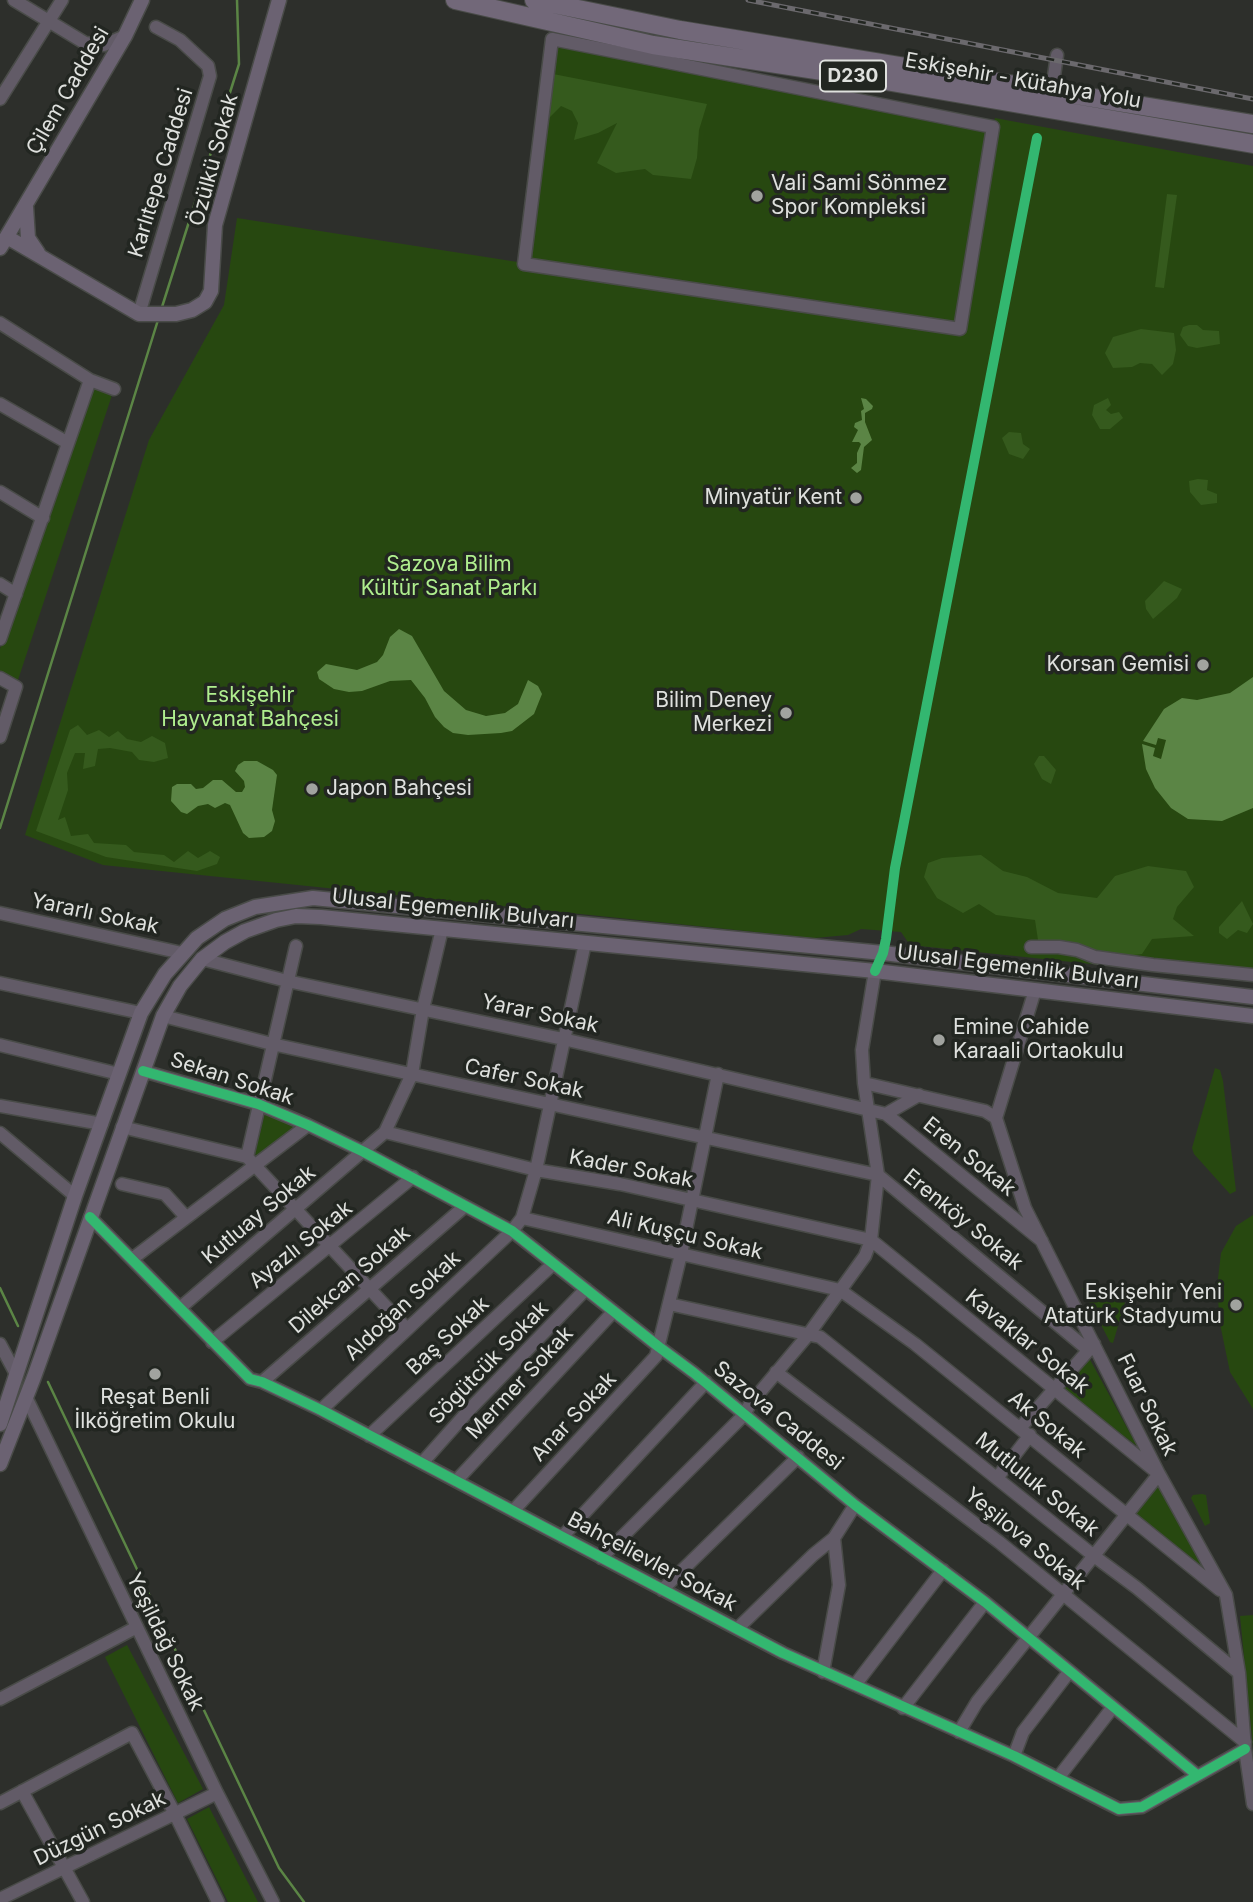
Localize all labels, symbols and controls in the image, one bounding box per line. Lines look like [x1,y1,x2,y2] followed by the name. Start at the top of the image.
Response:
[21,23,115,159] street label: Çilem Caddesi
[903,48,1143,114] street label: Eskişehir - Kütahya Yolu
[820,60,886,92] road number: D230
[123,85,199,261] street label: Karlıtepe Caddesi
[184,91,244,229] street label: Özülkü Sokak
[771,171,947,221] place label: Vali Sami Sönmez Spor Kompleksi
[749,188,765,204] marker: Vali Sami Sönmez Spor Kompleksi
[704,485,842,511] place label: Minyatür Kent
[848,490,864,506] marker: Minyatür Kent
[361,552,537,602] park label: Sazova Bilim Kültür Sanat Parkı
[1046,652,1189,678] place label: Korsan Gemisi
[1195,657,1211,673] marker: Korsan Gemisi
[161,683,339,733] park label: Eskişehir Hayvanat Bahçesi
[655,688,772,738] place label: Bilim Deney Merkezi
[778,705,794,721] marker: Bilim Deney Merkezi
[326,776,472,802] place label: Japon Bahçesi
[304,781,320,797] marker: Japon Bahçesi
[331,884,575,934] street label: Ulusal Egemenlik Bulvarı
[29,888,161,940] street label: Yararlı Sokak
[896,940,1140,994] street label: Ulusal Egemenlik Bulvarı
[479,989,601,1039] street label: Yarar Sokak
[953,1015,1124,1065] place label: Emine Cahide Karaali Ortaokulu
[931,1032,947,1048] marker: Emine Cahide Karaali Ortaokulu
[167,1047,297,1111] street label: Sekan Sokak
[462,1054,586,1104] street label: Cafer Sokak
[918,1112,1020,1202] street label: Eren Sokak
[567,1145,695,1193] street label: Kader Sokak
[197,1160,321,1270] street label: Kutluay Sokak
[898,1164,1028,1276] street label: Erenköy Sokak
[244,1196,358,1294] street label: Ayazlı Sokak
[605,1205,765,1265] street label: Ali Kuşçu Sokak
[284,1221,416,1339] street label: Dilekcan Sokak
[340,1246,466,1366] street label: Aldoğan Sokak
[1044,1280,1222,1330] place label: Eskişehir Yeni Atatürk Stadyumu
[960,1284,1094,1400] street label: Kavaklar Sokak
[402,1292,494,1380] street label: Baş Sokak
[424,1296,554,1430] street label: Sögütcük Sokak
[1228,1297,1244,1313] marker: Eskişehir Yeni Atatürk Stadyumu
[461,1321,579,1445] street label: Mermer Sokak
[1111,1350,1183,1460] street label: Fuar Sokak
[708,1356,848,1476] street label: Sazova Caddesi
[147,1366,163,1382] marker: Reşat Benli İlköğretim Okulu
[526,1367,622,1467] street label: Anar Sokak
[75,1385,235,1435] place label: Reşat Benli İlköğretim Okulu
[1003,1386,1091,1464] street label: Ak Sokak
[970,1428,1104,1542] street label: Mutluluk Sokak
[959,1482,1091,1596] street label: Yeşilova Sokak
[563,1507,741,1617] street label: Bahçelievler Sokak
[121,1569,209,1715] street label: Yeşildağ Sokak
[30,1786,170,1872] street label: Düzgün Sokak

